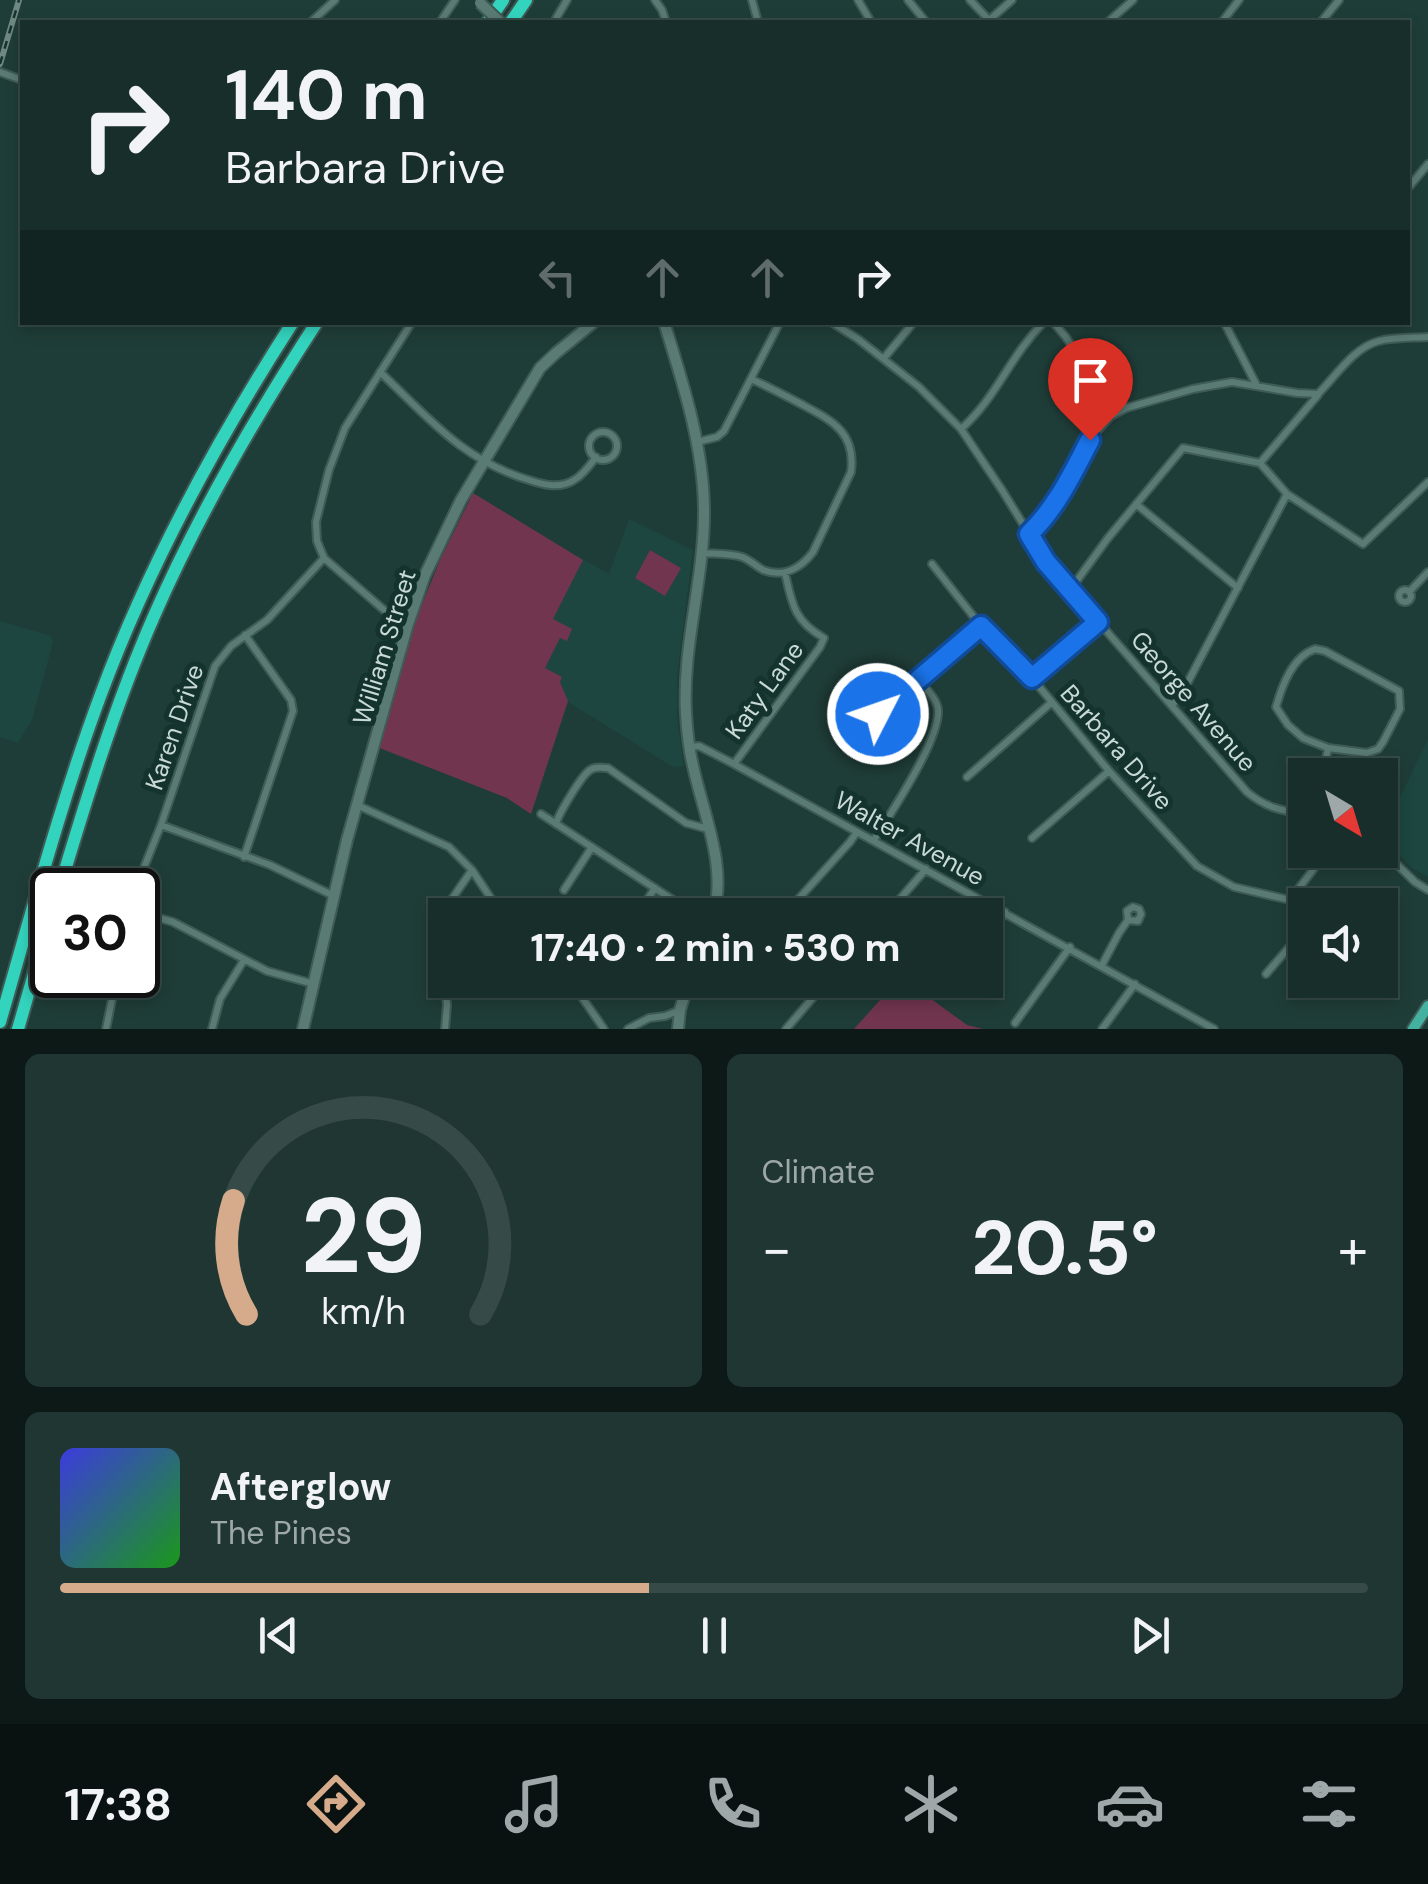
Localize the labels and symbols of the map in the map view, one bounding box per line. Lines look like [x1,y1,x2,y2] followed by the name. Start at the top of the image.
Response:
[1048,338,1133,441] pin
[345,565,424,729] street label: William Street
[1123,624,1264,779] street label: George Avenue
[718,635,811,746] street label: Katy Lane
[138,660,211,794] street label: Karen Drive
[826,662,930,766] position arrow
[1053,678,1180,817] street label: Barbara Drive
[1288,758,1398,868] north arrow
[829,784,991,893] street label: Walter Avenue
[30,868,160,998] speed limit sign: 30

